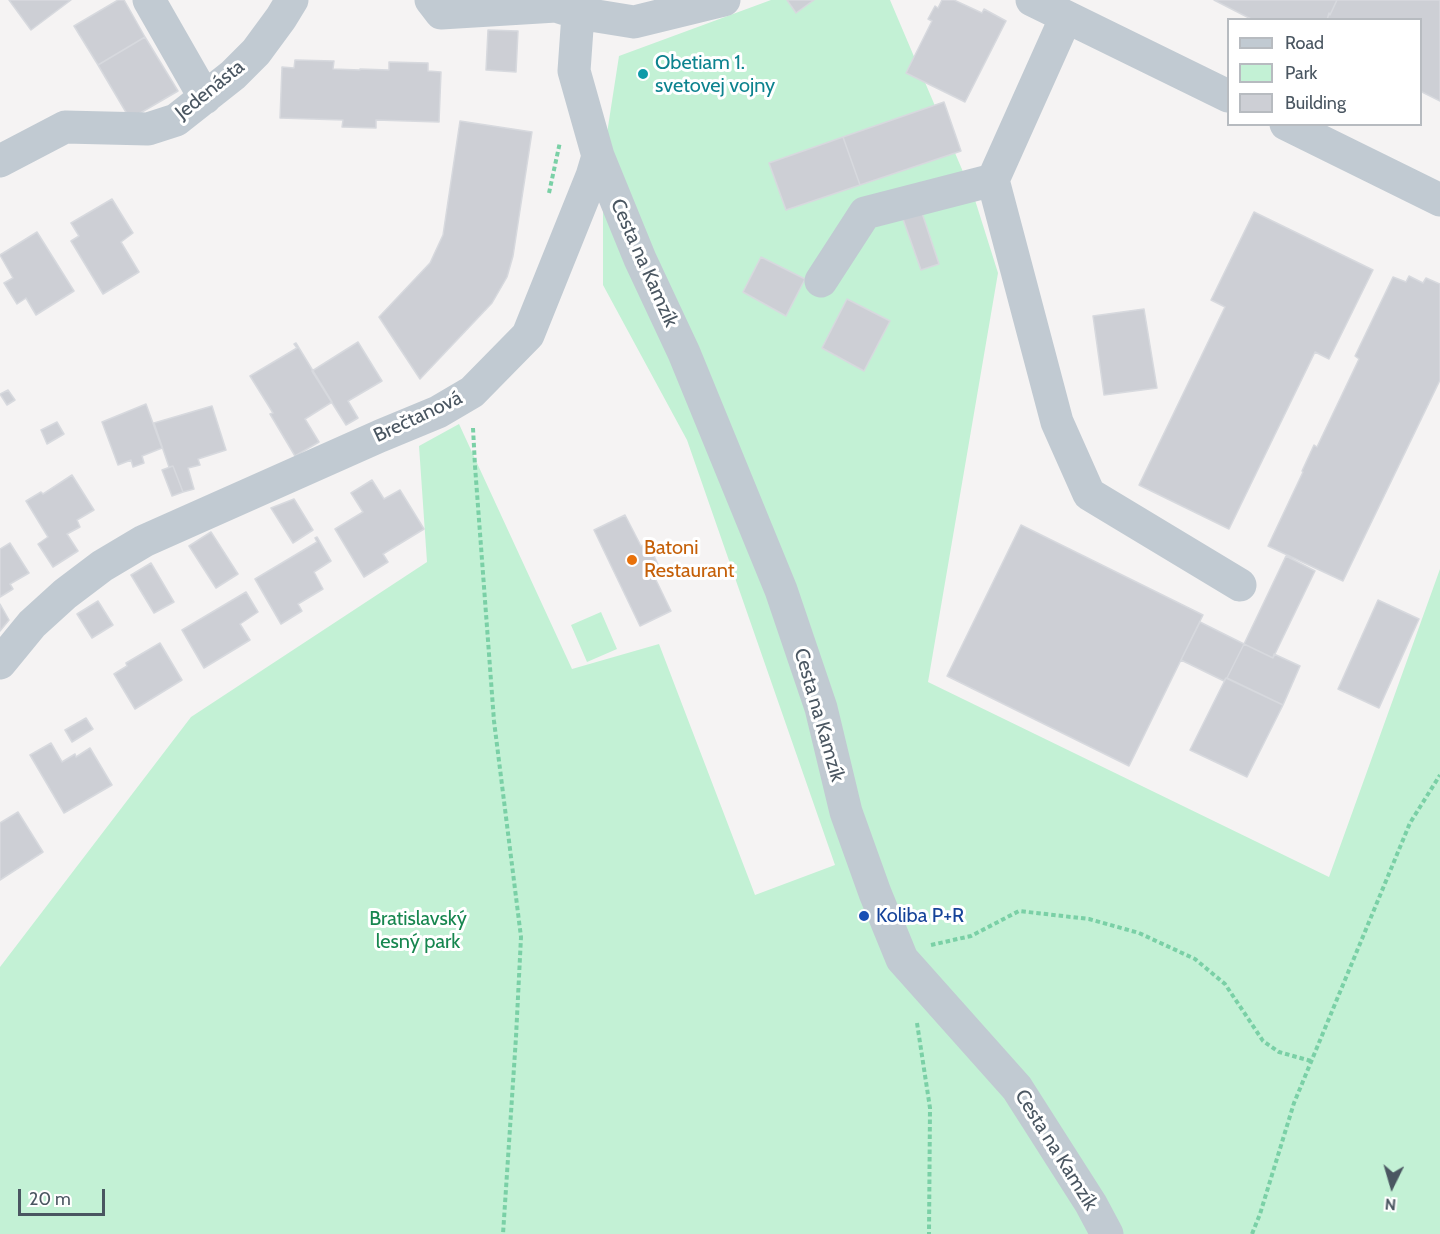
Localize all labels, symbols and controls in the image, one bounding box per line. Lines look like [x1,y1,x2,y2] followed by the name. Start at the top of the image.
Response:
[1227,18,1422,126] legend
[1285,32,1324,54] text: Road
[655,51,775,98] place label: Obetiam 1. svetovej vojny
[171,55,249,125] street label: Jedenásta
[1285,62,1317,84] text: Park
[636,67,650,81] marker: Obetiam 1. svetovej vojny
[1285,92,1346,114] text: Building
[605,195,683,331] street label: Cesta na Kamzík
[370,386,466,448] street label: Brečtanová
[644,536,735,583] place label: Batoni Restaurant
[625,553,639,567] marker: Batoni Restaurant
[788,645,850,785] street label: Cesta na Kamzík
[876,904,964,928] place label: Koliba P+R
[369,907,467,954] park label: Bratislavský lesný park
[857,909,871,923] marker: Koliba P+R
[1009,1085,1103,1215] street label: Cesta na Kamzík
[1362,1156,1422,1216] north arrow
[21,1177,108,1215] scale bar
[29,1188,71,1210] text: 20 m
[1384,1194,1397,1214] text: N

